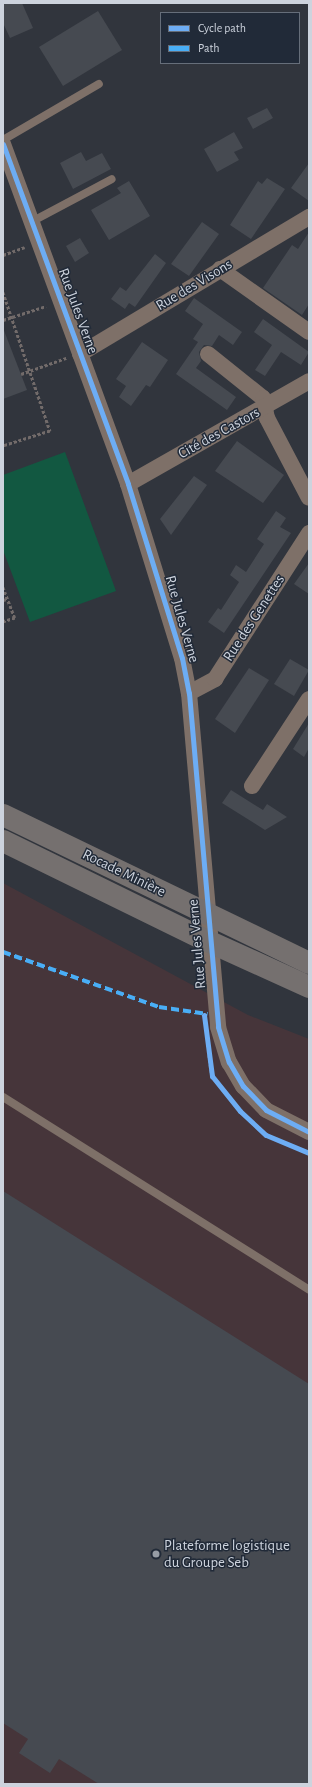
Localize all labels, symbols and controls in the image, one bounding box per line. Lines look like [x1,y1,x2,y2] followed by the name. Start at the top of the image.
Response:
[160,12,300,64] legend
[198,22,246,34] text: Cycle path
[198,42,220,54] text: Path
[153,255,235,315] street label: Rue des Visons
[54,266,102,356] street label: Rue Jules Verne
[175,403,263,463] street label: Cité des Castors
[219,571,289,665] street label: Rue des Genettes
[161,573,203,665] street label: Rue Jules Verne
[79,845,169,901] street label: Rocade Minière
[184,898,210,990] street label: Rue Jules Verne
[164,1536,290,1571] place label: Plateforme logistique du Groupe Seb
[151,1549,161,1559] marker: Plateforme logistique du Groupe Seb

